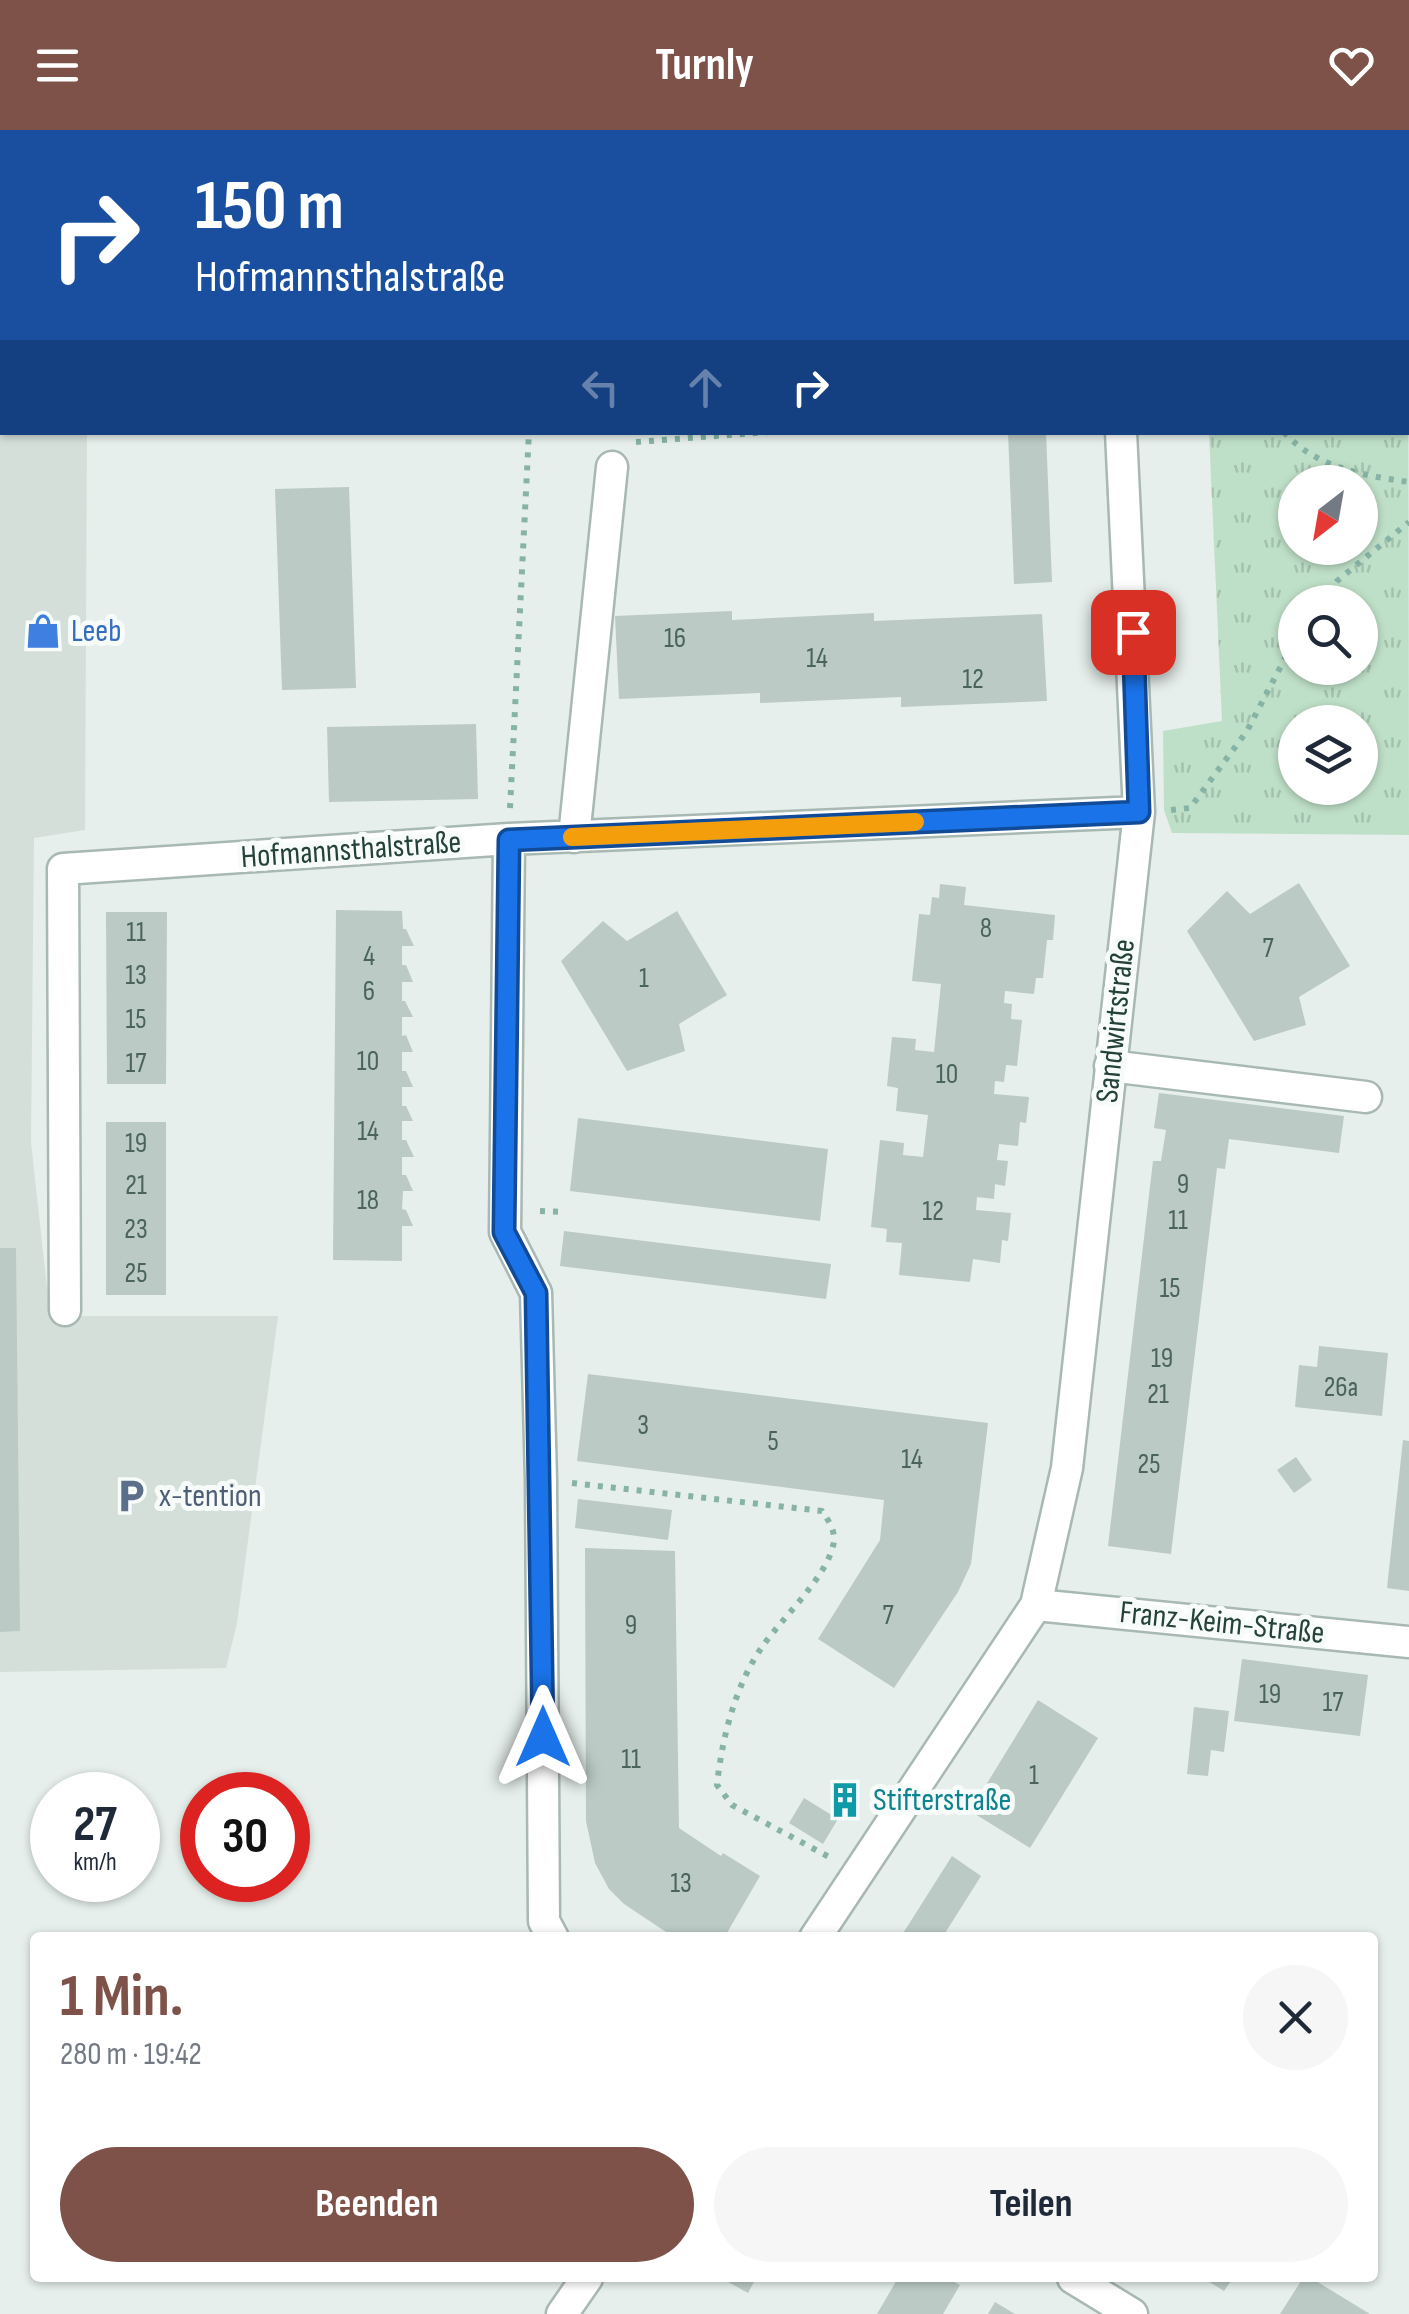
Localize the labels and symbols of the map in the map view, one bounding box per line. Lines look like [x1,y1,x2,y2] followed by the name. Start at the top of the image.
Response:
[1278,465,1378,565] north arrow
[1091,590,1176,675] pin
[24,612,62,650] shop icon: Leeb
[71,612,122,651] place label: Leeb
[664,622,686,655] house number: 16
[806,642,828,675] house number: 14
[962,663,984,696] house number: 12
[240,823,462,877] street label: Hofmannsthalstraße
[980,912,992,945] house number: 8
[126,916,146,949] house number: 11
[1262,932,1274,965] house number: 7
[1088,937,1144,1105] street label: Sandwirtstraße
[363,940,375,973] house number: 4
[125,959,147,992] house number: 13
[639,962,649,995] house number: 1
[363,975,375,1008] house number: 6
[125,1003,147,1036] house number: 15
[357,1045,379,1078] house number: 10
[126,1047,146,1080] house number: 17
[936,1058,958,1091] house number: 10
[357,1115,379,1148] house number: 14
[125,1127,147,1160] house number: 19
[1177,1168,1189,1201] house number: 9
[125,1169,147,1202] house number: 21
[357,1184,379,1217] house number: 18
[922,1195,944,1228] house number: 12
[1168,1204,1188,1237] house number: 11
[124,1213,148,1246] house number: 23
[125,1257,147,1290] house number: 25
[1159,1272,1181,1305] house number: 15
[1151,1342,1173,1375] house number: 19
[1324,1371,1358,1404] house number: 26a
[1147,1378,1169,1411] house number: 21
[637,1409,649,1442] house number: 3
[767,1425,779,1458] house number: 5
[901,1443,923,1476] house number: 14
[1138,1448,1160,1481] house number: 25
[112,1477,150,1515] parking icon: x-tention
[159,1477,262,1516] place label: x-tention
[1118,1593,1326,1653] street label: Franz-Keim-Straße
[882,1599,894,1632] house number: 7
[625,1609,637,1642] house number: 9
[1259,1678,1281,1711] house number: 19
[491,1685,595,1789] position arrow
[1323,1686,1343,1719] house number: 17
[621,1743,641,1776] house number: 11
[1029,1759,1039,1792] house number: 1
[180,1772,310,1902] speed limit sign: 30
[826,1781,864,1819] building icon: Stifterstraße
[873,1781,1011,1820] place label: Stifterstraße
[670,1867,692,1900] house number: 13

